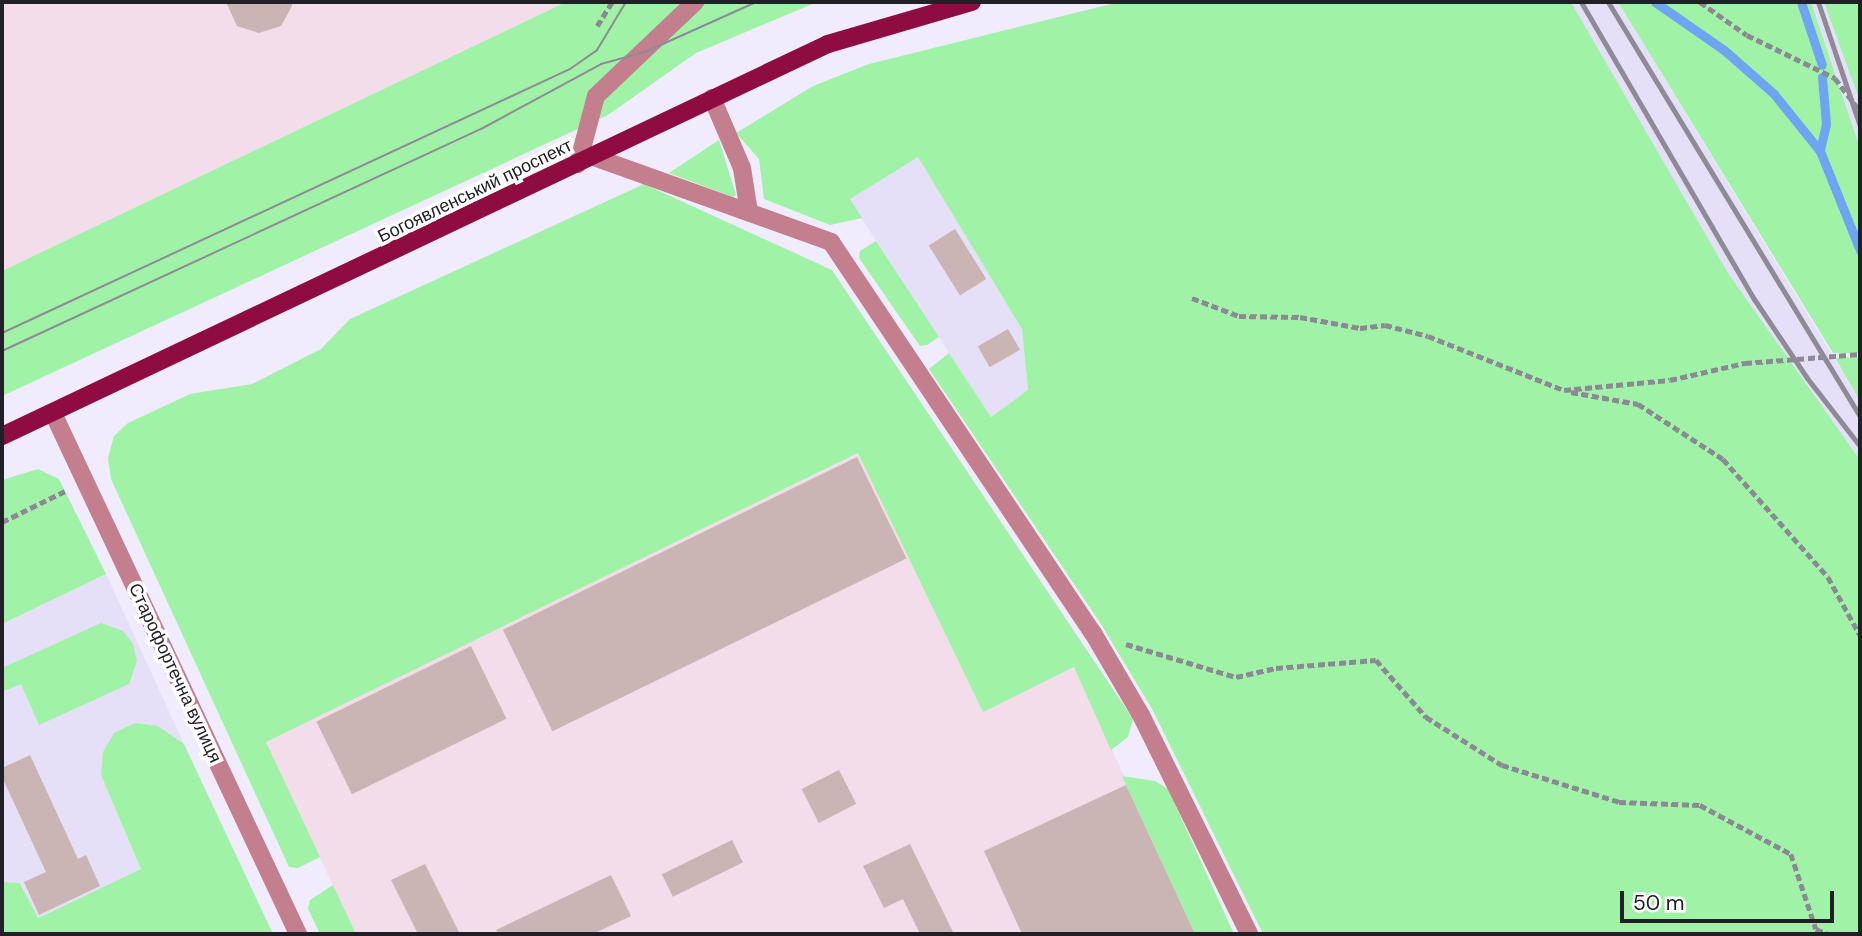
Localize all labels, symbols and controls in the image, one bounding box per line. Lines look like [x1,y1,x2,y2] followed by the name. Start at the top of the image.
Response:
[374,135,576,247] street label: Богоявленський проспект
[124,580,226,766] street label: Старофортечна вулиця
[1624,876,1838,920] scale bar
[1633,889,1684,917] text: 50 m

